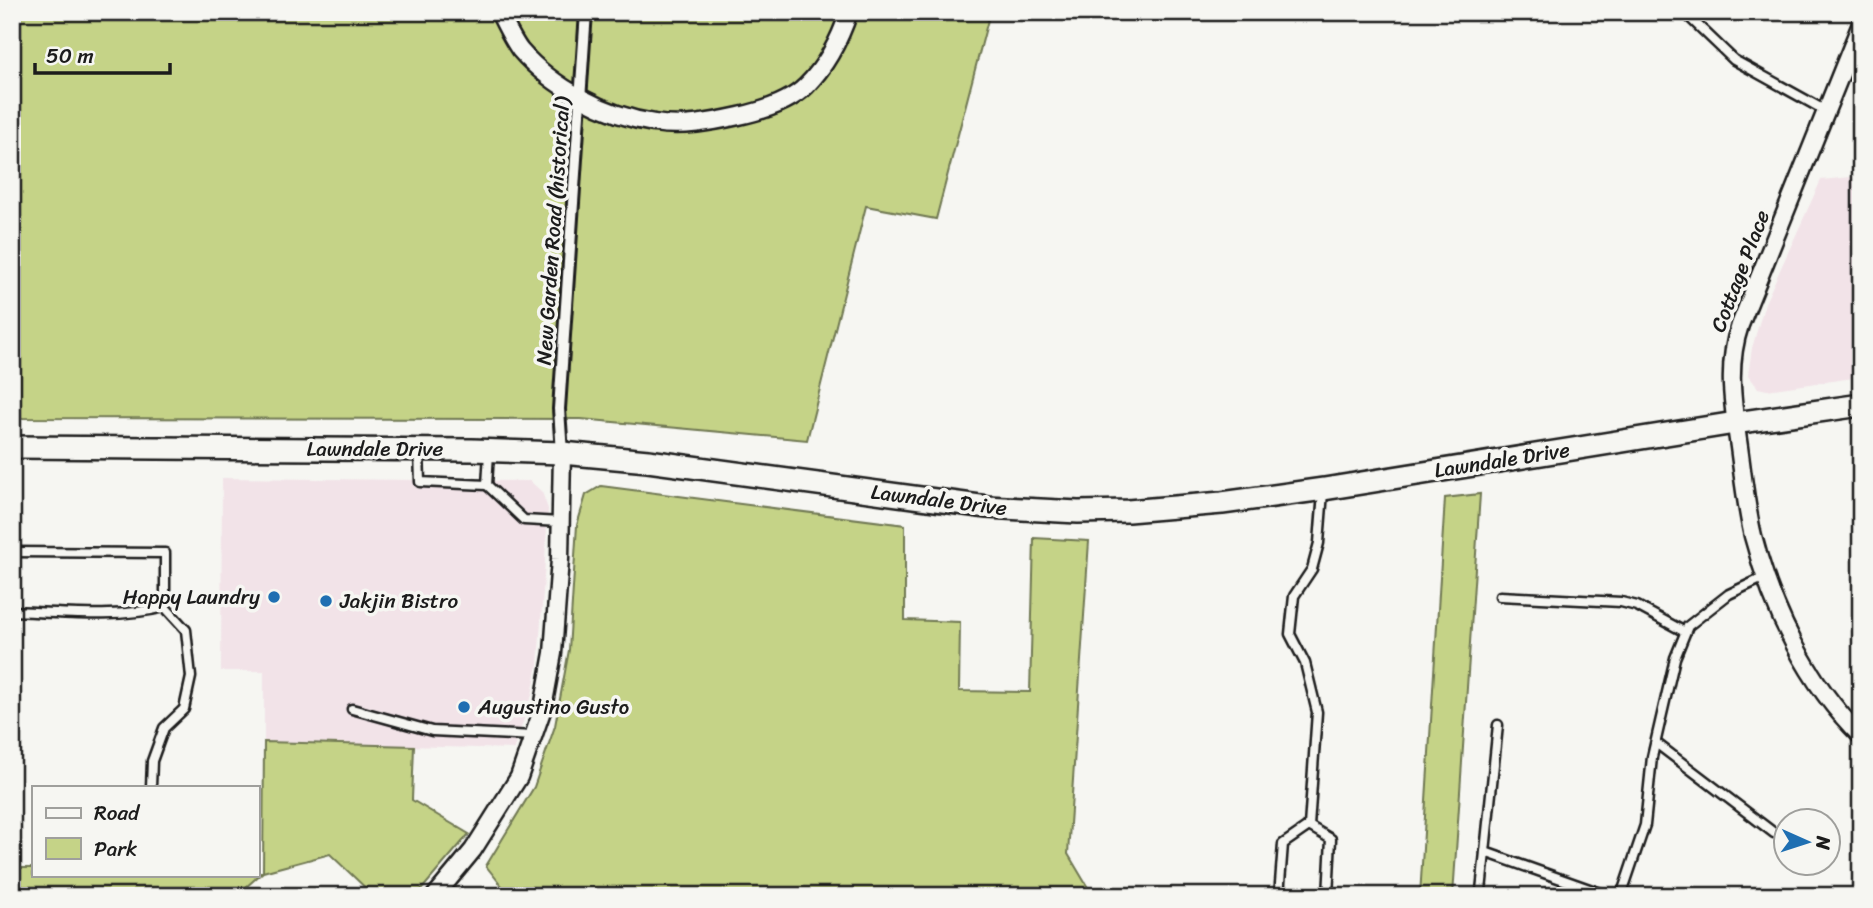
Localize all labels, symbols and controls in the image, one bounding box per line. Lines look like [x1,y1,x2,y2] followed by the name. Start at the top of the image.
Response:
[35,32,170,76] scale bar
[46,37,94,75] text: 50 m
[525,94,581,366] street label: New Garden Road (historical)
[1699,204,1781,338] street label: Cottage Place
[307,430,444,468] street label: Lawndale Drive
[1431,431,1573,489] street label: Lawndale Drive
[869,473,1009,527] street label: Lawndale Drive
[123,578,260,616] place label: Happy Laundry
[339,582,459,620] place label: Jakjin Bistro
[266,589,282,605] marker: Happy Laundry
[318,593,334,609] marker: Jakjin Bistro
[477,688,629,726] place label: Augustino Gusto
[456,699,472,715] marker: Augustino Gusto
[32,786,259,876] legend
[94,794,141,832] text: Road
[1772,806,1842,876] north arrow
[94,830,137,868] text: Park
[1807,834,1840,851] text: N

